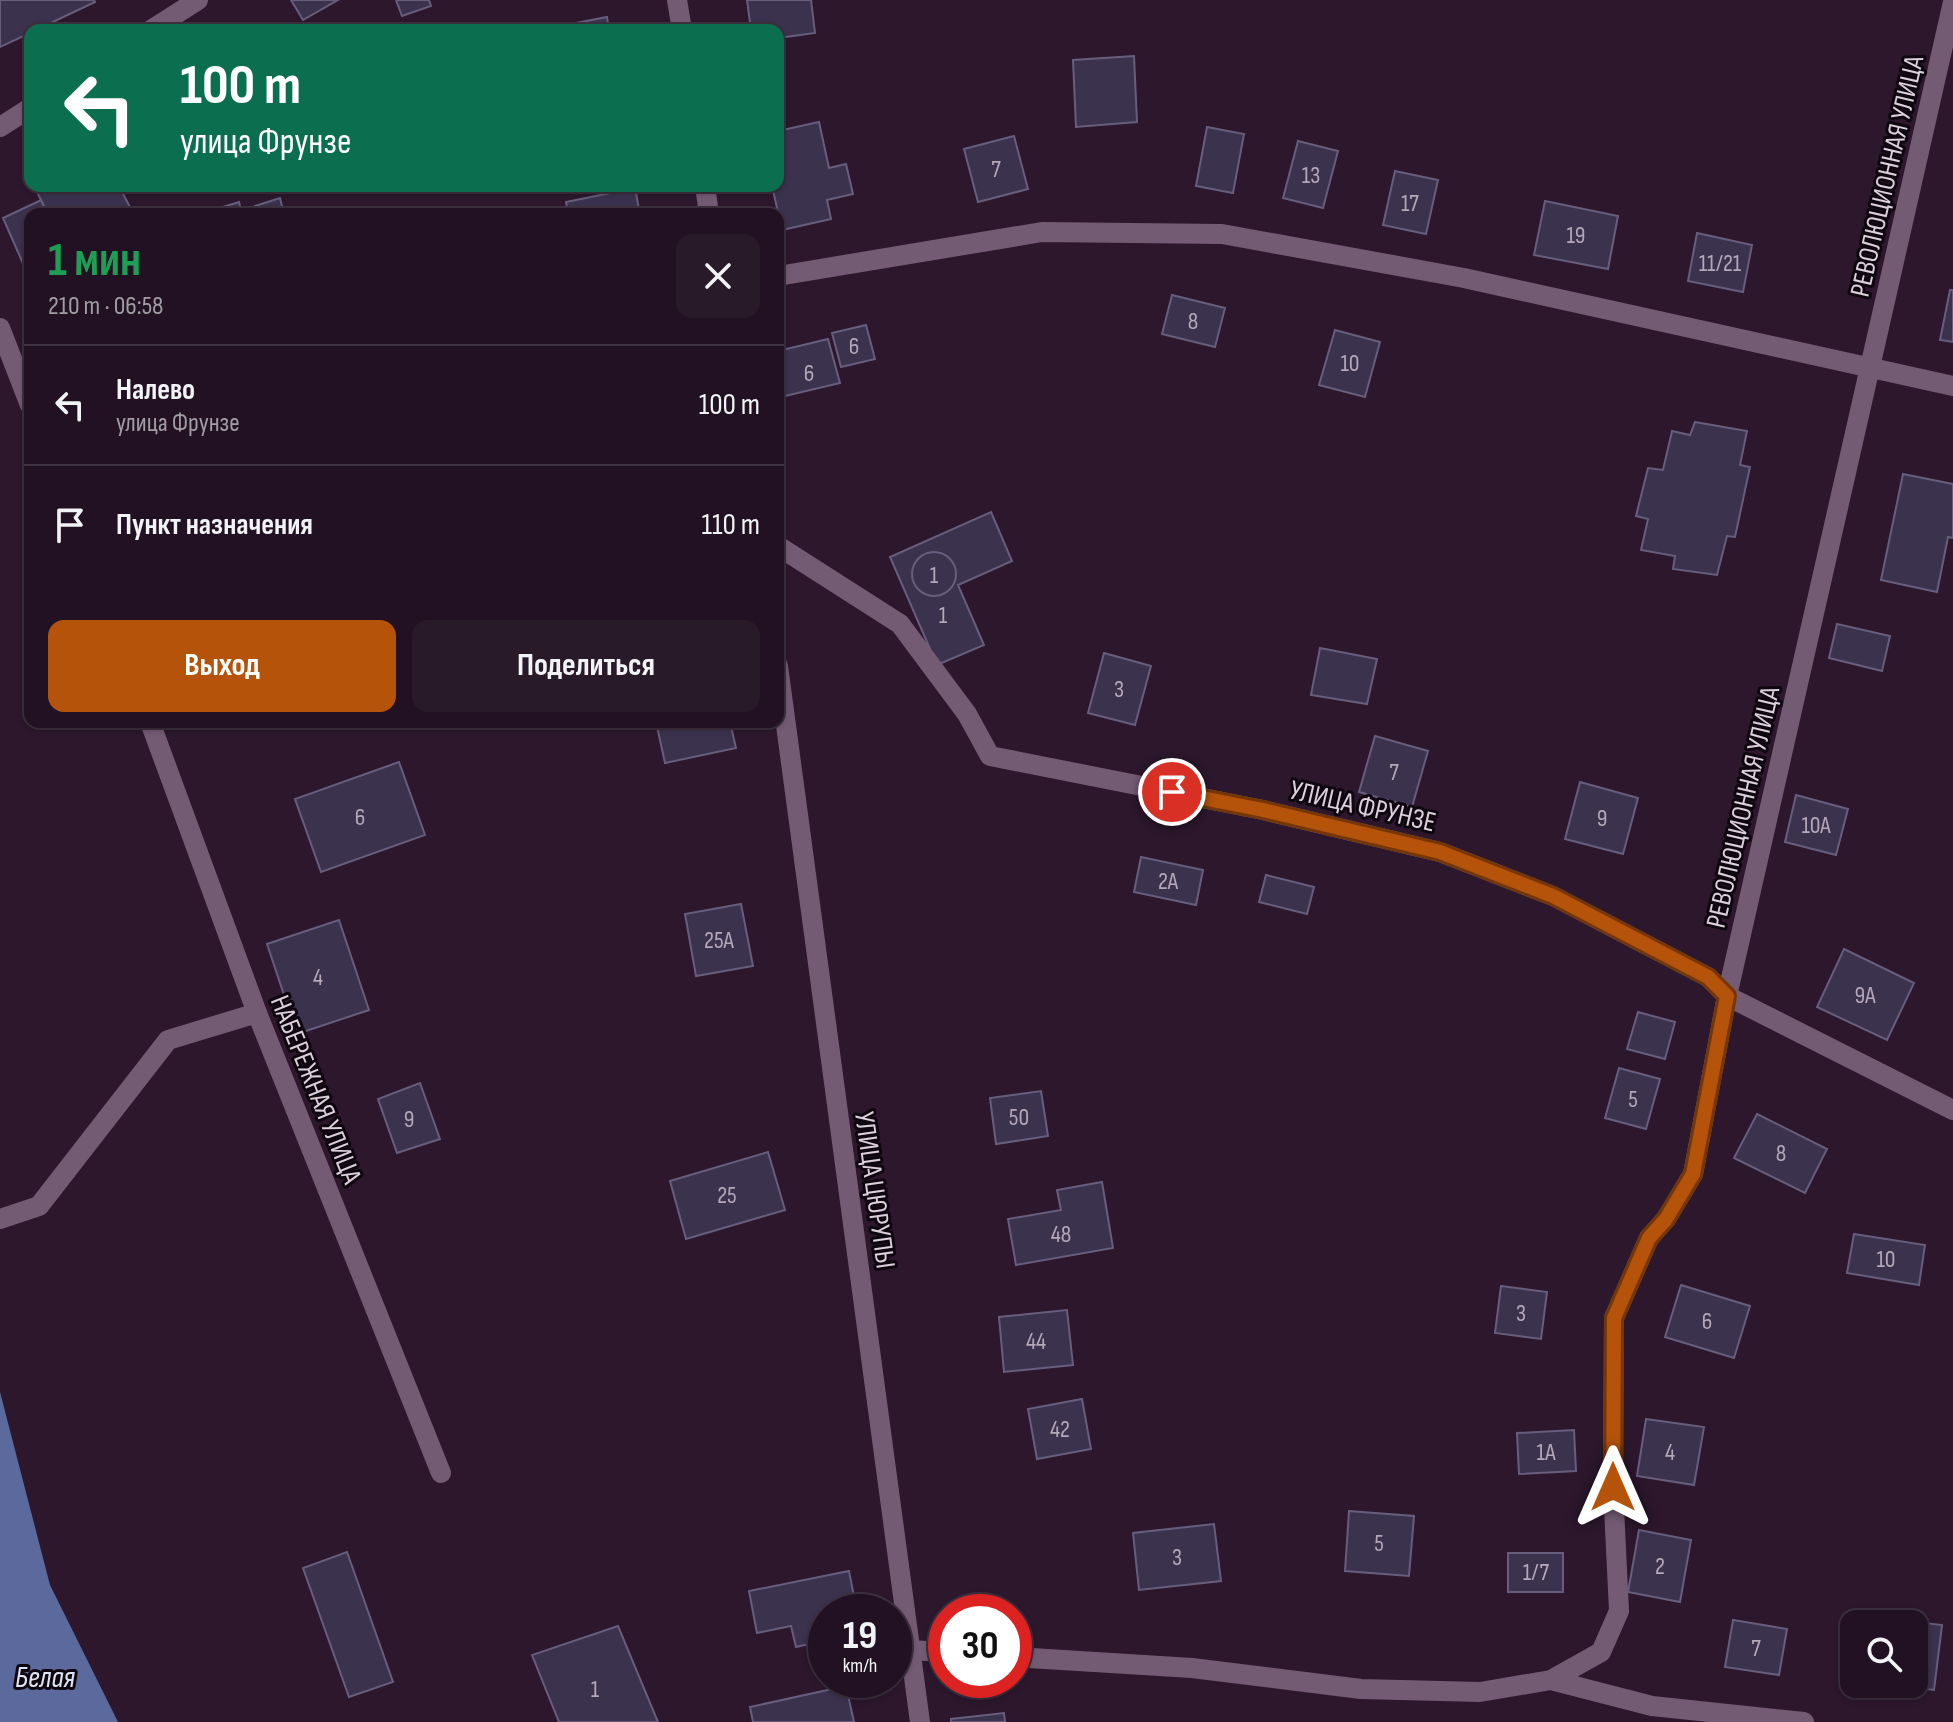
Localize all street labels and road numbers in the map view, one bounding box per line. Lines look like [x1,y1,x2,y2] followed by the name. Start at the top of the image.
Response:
[1844,52,1931,300] street label: РЕВОЛЮЦИОННАЯ УЛИЦА
[1700,683,1787,931] street label: РЕВОЛЮЦИОННАЯ УЛИЦА
[1286,774,1439,839] street label: УЛИЦА ФРУНЗЕ
[263,991,369,1190] street label: НАБЕРЕЖНАЯ УЛИЦА
[847,1110,902,1271] street label: УЛИЦА ЦЮРУПЫ

